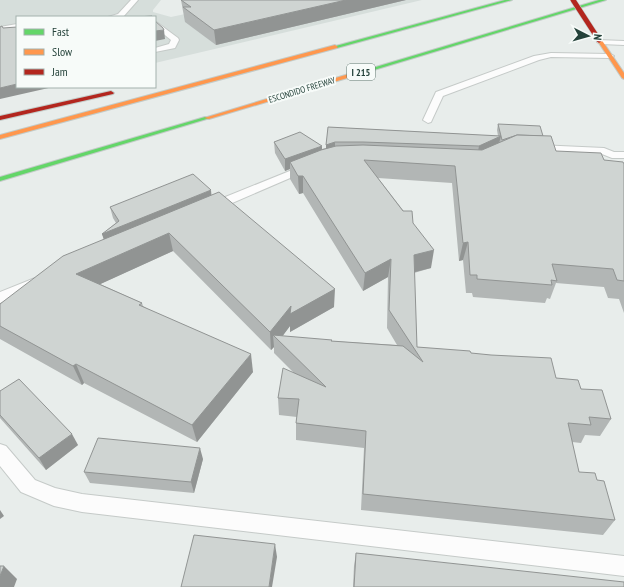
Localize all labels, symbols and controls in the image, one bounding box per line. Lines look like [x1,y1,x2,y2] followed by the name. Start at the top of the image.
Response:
[16,16,156,88] legend
[568,16,608,56] north arrow
[52,24,70,39] text: Fast
[591,33,605,41] text: N
[52,44,73,59] text: Slow
[51,64,68,79] text: Jam
[347,64,375,80] road number: I 215
[267,74,337,105] street label: ESCONDIDO FREEWAY

